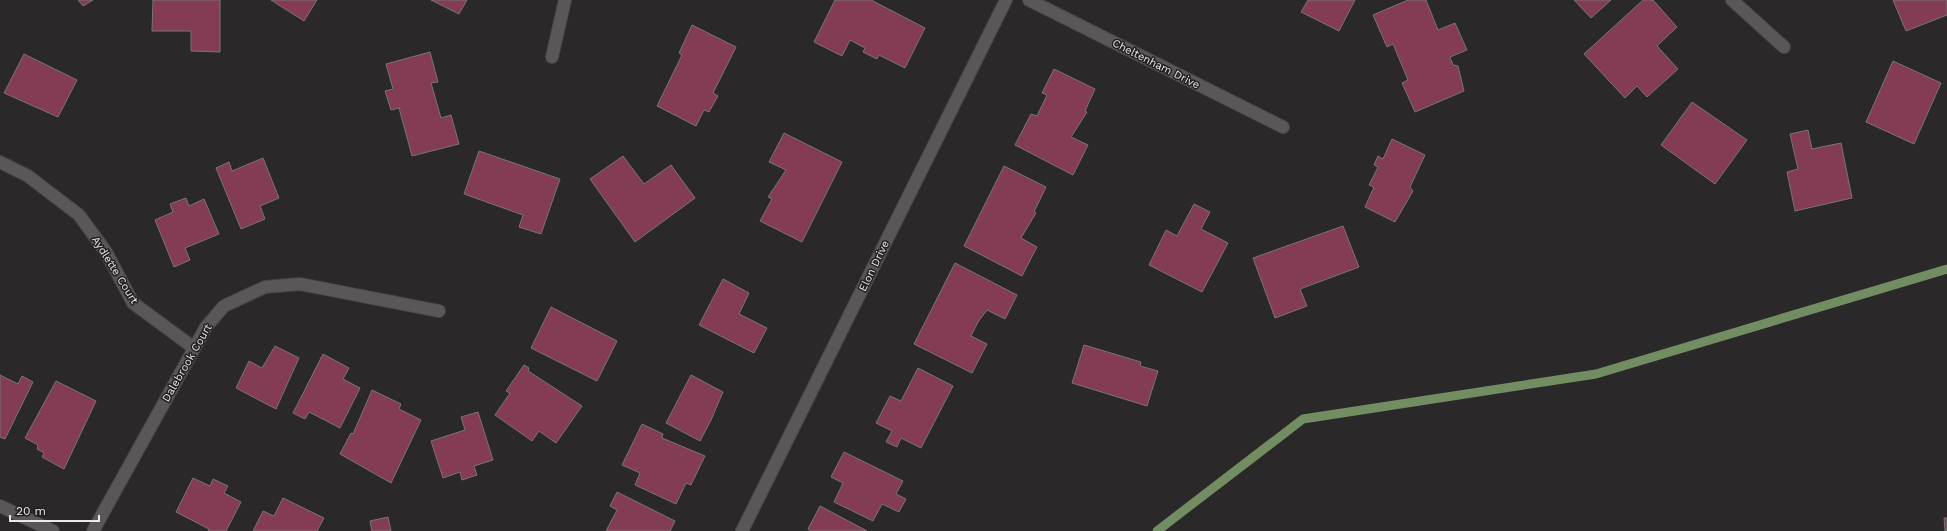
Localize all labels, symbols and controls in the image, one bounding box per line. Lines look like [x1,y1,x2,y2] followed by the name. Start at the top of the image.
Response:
[1110,36,1202,92] street label: Cheltenham Drive
[89,234,141,306] street label: Aydlette Court
[856,238,892,294] street label: Elon Drive
[159,321,215,404] street label: Dalebrook Court
[10,497,99,523] scale bar
[16,504,46,518] text: 20 m

